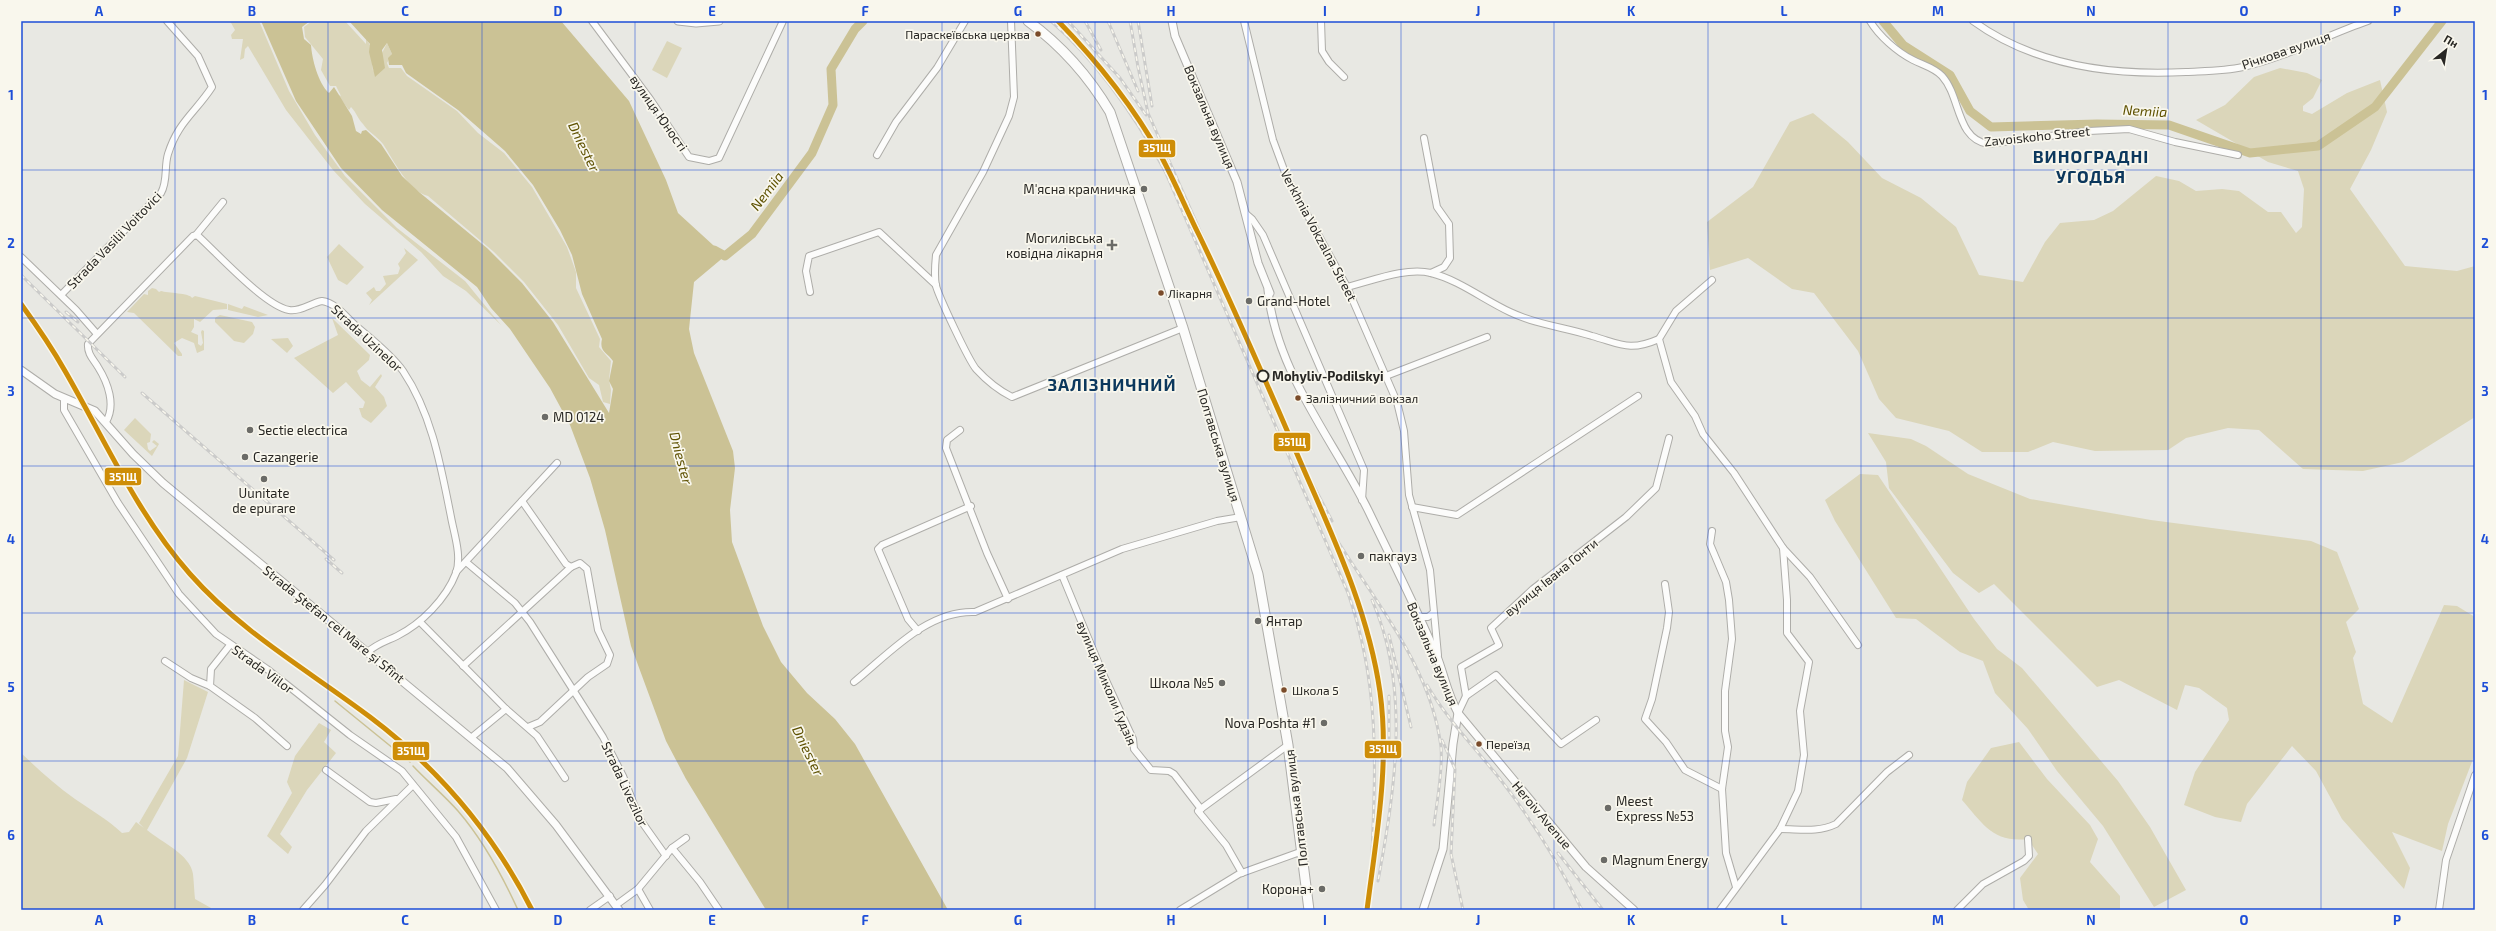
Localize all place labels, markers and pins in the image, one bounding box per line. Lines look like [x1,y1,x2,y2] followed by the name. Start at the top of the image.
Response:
[905,27,1030,41] place label: Параскеївська церква
[1033,29,1043,39] marker: Параскеївська церква
[1023,181,1136,197] place label: М'ясна крамничка
[1139,184,1149,194] marker: М'ясна крамничка
[1006,230,1103,261] place label: Могилівська ковідна лікарня
[1106,239,1118,251] marker: Могилівська ковідна лікарня
[1168,286,1212,300] place label: Лікарня
[1156,288,1166,298] marker: Лікарня
[1257,293,1330,309] place label: Grand-Hotel
[1244,296,1254,306] marker: Grand-Hotel
[1272,368,1384,384] place label: Mohyliv-Podilskyi
[1256,369,1270,383] marker: Mohyliv-Podilskyi
[1306,391,1418,405] place label: Залізничний вокзал
[1293,393,1303,403] marker: Залізничний вокзал
[553,409,604,425] place label: MD 0124
[540,412,550,422] marker: MD 0124
[258,422,348,438] place label: Sectie electrica
[245,425,255,435] marker: Sectie electrica
[253,449,318,465] place label: Cazangerie
[240,452,250,462] marker: Cazangerie
[259,474,269,484] marker: Uunitate de epurare
[232,485,296,516] place label: Uunitate de epurare
[1369,548,1417,564] place label: пакгауз
[1356,551,1366,561] marker: пакгауз
[1266,613,1303,629] place label: Янтар
[1253,616,1263,626] marker: Янтар
[1149,675,1214,691] place label: Школа №5
[1217,678,1227,688] marker: Школа №5
[1292,683,1339,697] place label: Школа 5
[1279,685,1289,695] marker: Школа 5
[1224,715,1316,731] place label: Nova Poshta #1
[1319,718,1329,728] marker: Nova Poshta #1
[1486,737,1530,751] place label: Переїзд
[1474,739,1484,749] marker: Переїзд
[1616,793,1694,824] place label: Meest Express №53
[1603,803,1613,813] marker: Meest Express №53
[1612,852,1708,868] place label: Magnum Energy
[1599,855,1609,865] marker: Magnum Energy
[1262,881,1314,897] place label: Корона+
[1317,884,1327,894] marker: Корона+

